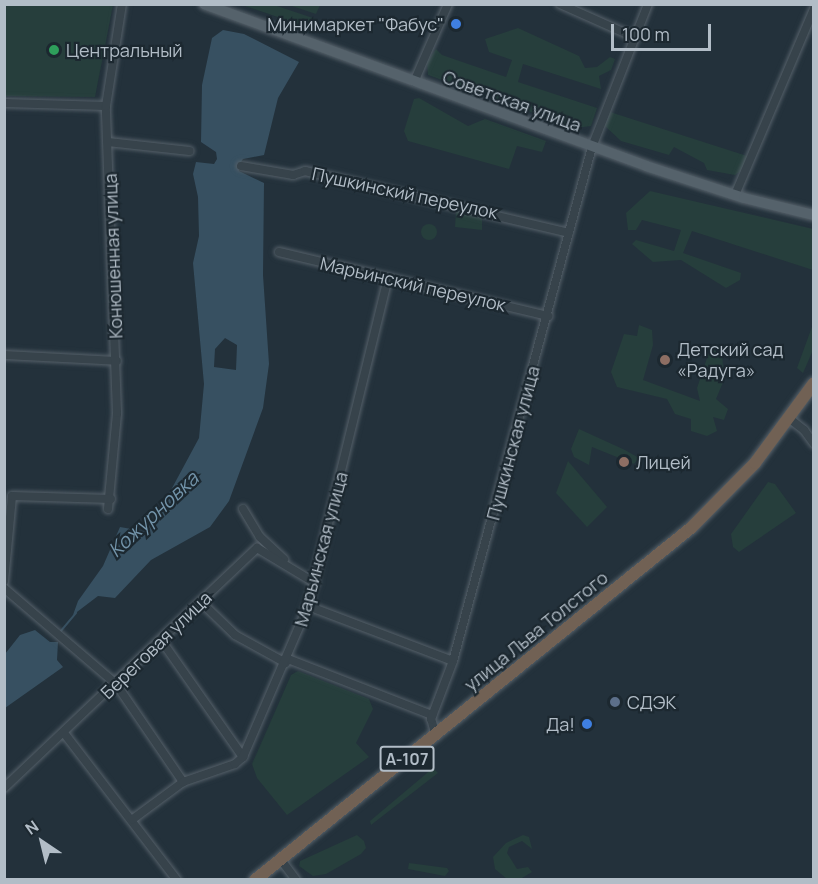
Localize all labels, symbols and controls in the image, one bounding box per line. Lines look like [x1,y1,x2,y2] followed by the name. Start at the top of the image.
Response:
[614,12,714,50] scale bar
[267,13,444,35] place label: Минимаркет "Фабус"
[449,17,463,31] marker: Минимаркет "Фабус"
[622,22,670,46] text: 100 m
[66,39,182,61] place label: Центральный
[47,43,61,57] marker: Центральный
[440,66,584,136] street label: Советская улица
[310,163,500,223] street label: Пушкинский переулок
[99,173,127,339] street label: Конюшенная улица
[318,252,508,316] street label: Марьинский переулок
[677,339,783,382] place label: Детский сад «Радуга»
[658,353,672,367] marker: Детский сад «Радуга»
[482,364,544,522] street label: Пушкинская улица
[636,451,691,473] place label: Лицей
[617,455,631,469] marker: Лицей
[103,466,203,562] water label: Кожурновка
[290,469,352,629] street label: Марьинская улица
[460,567,612,695] street label: улица Льва Толстого
[96,587,216,703] street label: Береговая улица
[627,691,676,713] place label: СДЭК
[608,695,622,709] marker: СДЭК
[546,713,575,735] place label: Да!
[580,717,594,731] marker: Да!
[378,746,436,772] road number: А-107
[12,812,72,872] north arrow
[21,815,43,840] text: N

